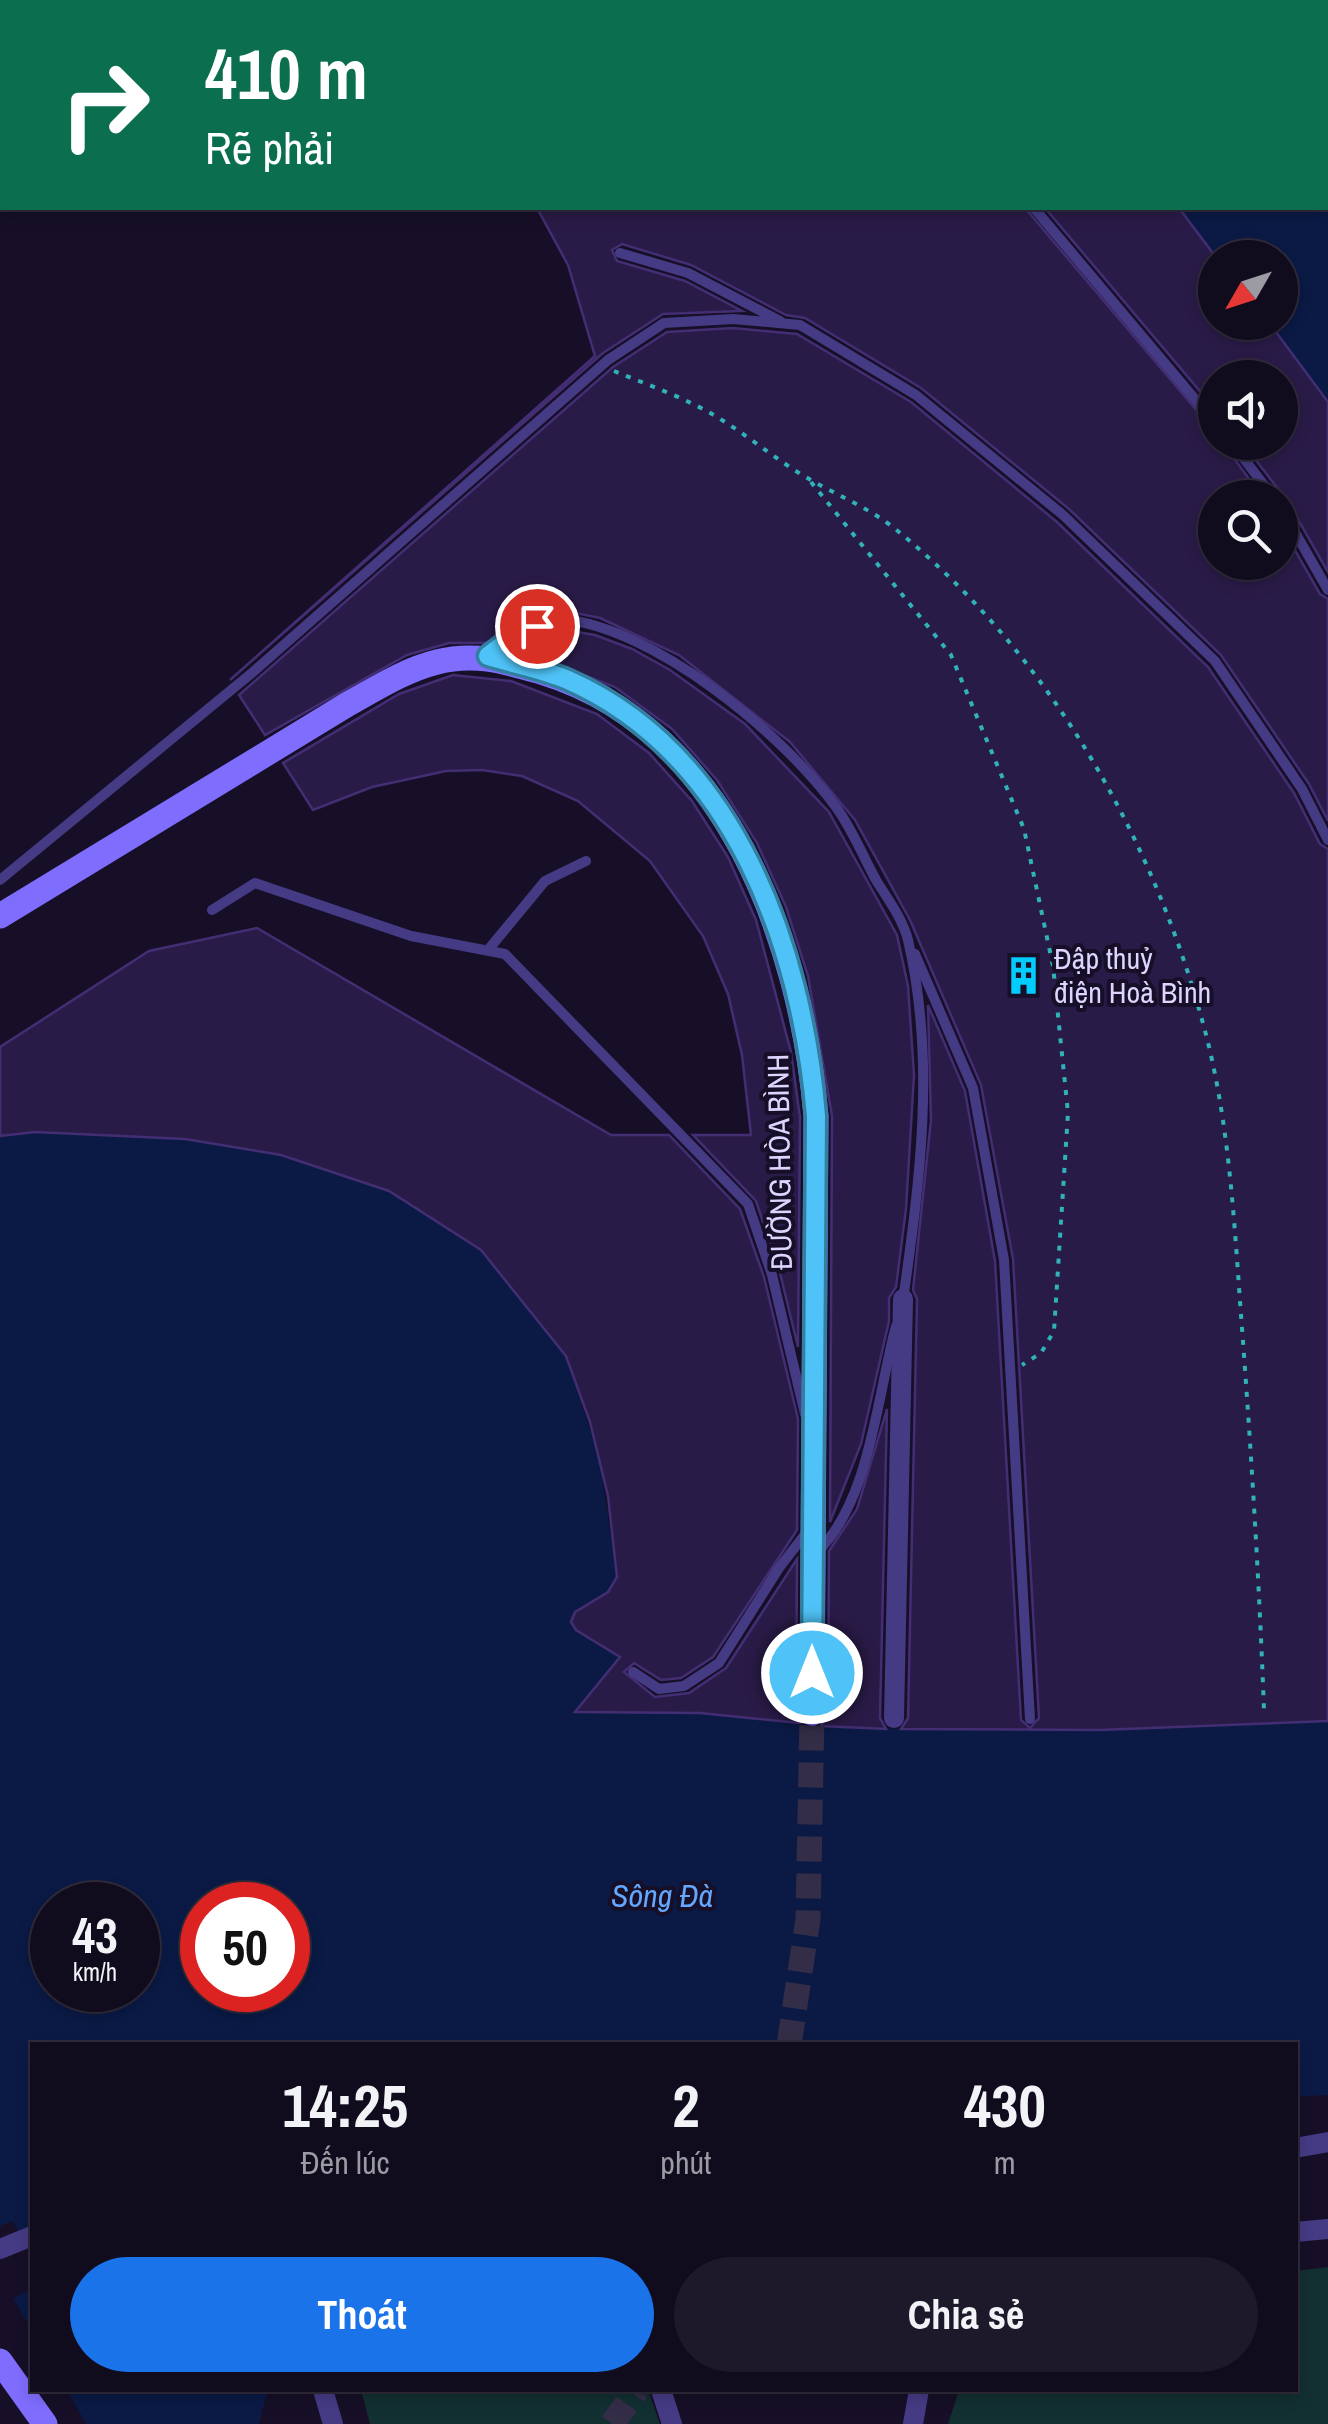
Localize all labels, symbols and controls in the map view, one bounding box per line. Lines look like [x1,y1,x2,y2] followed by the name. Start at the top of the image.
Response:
[205,27,368,121] text: 410 m
[40,40,170,170] icon: right
[205,117,334,178] text: Rẽ phải
[1198,240,1298,340] north arrow
[1198,240,1298,580] map controls
[1198,360,1298,460] button: sound
[1198,480,1298,580] button: search
[495,584,580,669] pin
[510,599,565,654] icon: arrive
[1054,938,1211,1012] place label: Đập thuỷ điện Hoà Bình
[1003,954,1045,996] building icon: Đập thuỷ điện Hoà Bình
[757,1054,801,1270] street label: ĐƯỜNG HÒA BÌNH
[760,1621,864,1725] position arrow
[611,1874,713,1917] water label: Sông Đà
[180,1882,310,2012] speed limit sign: 50
[72,1901,118,1969] text: 43
[73,1955,117,1989] text: km/h
[282,2065,408,2146] text: 14:25
[672,2065,700,2146] text: 2
[964,2065,1046,2146] text: 430
[301,2141,390,2184] text: Đến lúc
[660,2141,711,2184] text: phút
[994,2141,1016,2184] text: m
[70,2257,654,2372] button: Thoát
[674,2257,1258,2372] button: Chia sẻ

